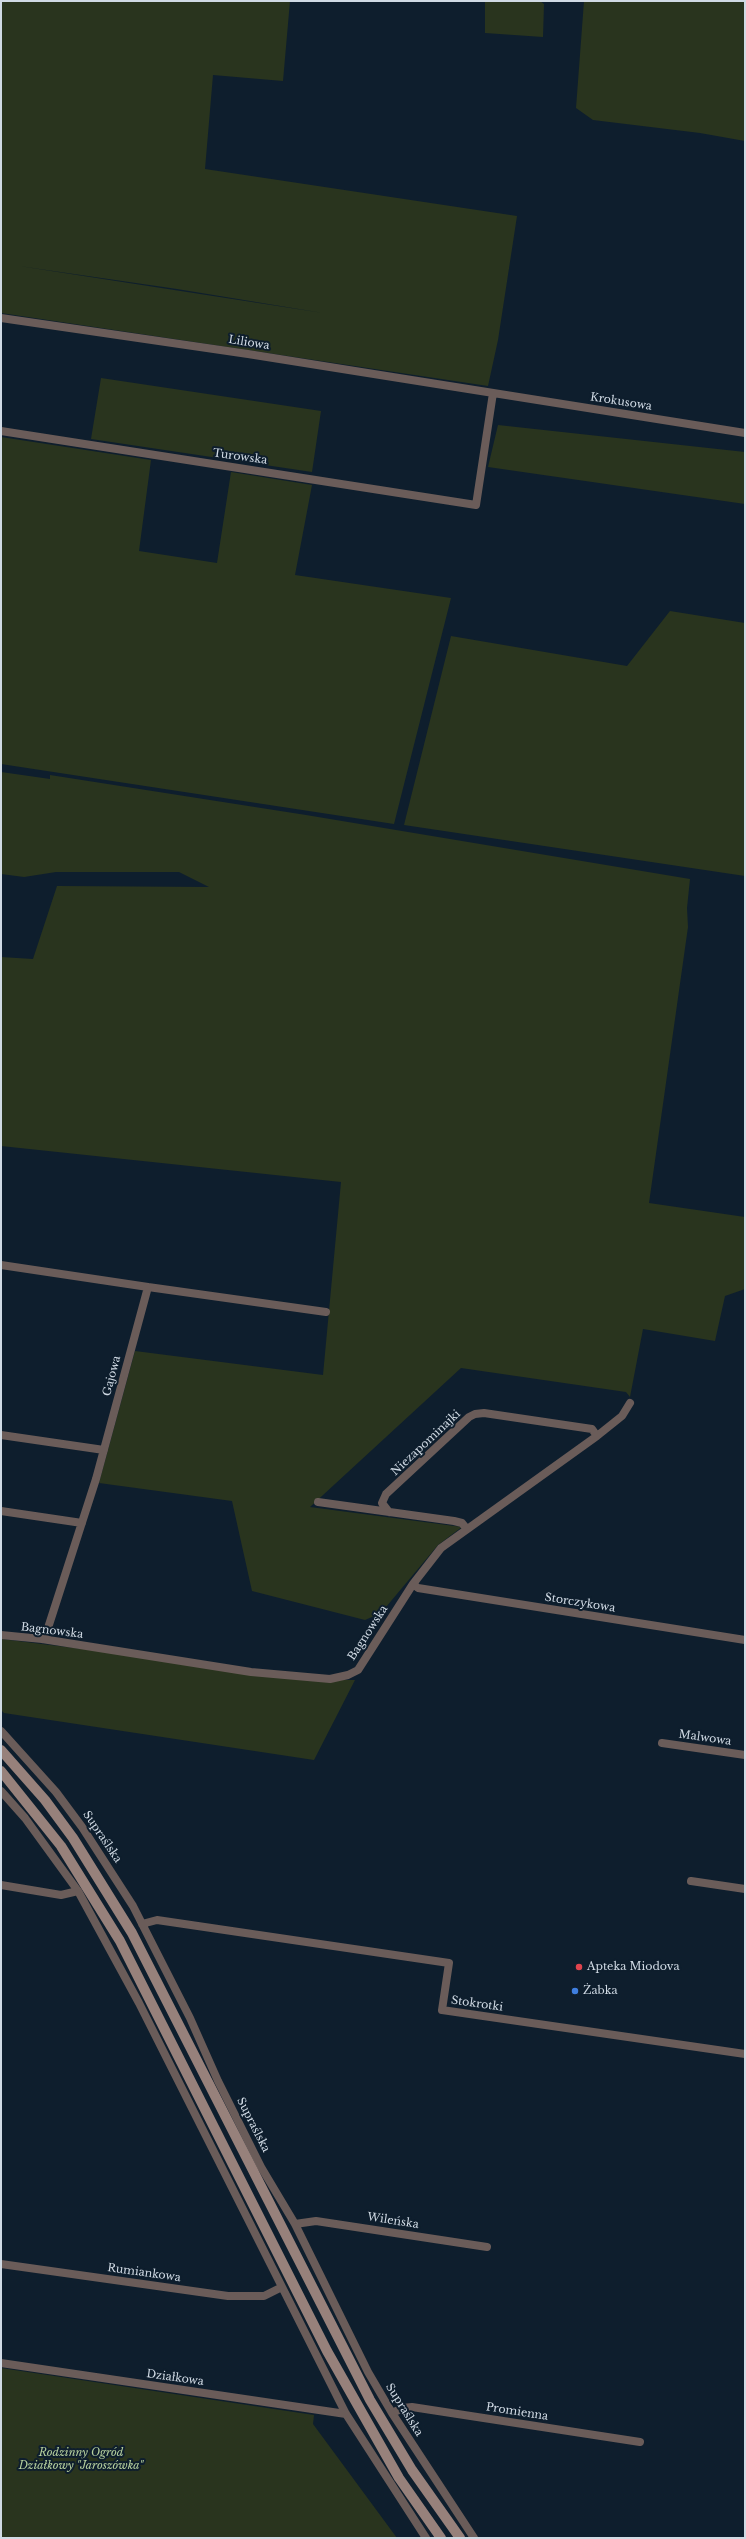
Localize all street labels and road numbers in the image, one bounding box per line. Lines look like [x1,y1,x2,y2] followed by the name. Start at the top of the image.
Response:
[228,333,270,353] street label: Liliowa
[589,391,653,413] street label: Krokusowa
[212,447,268,467] street label: Turowska
[100,1354,124,1398] street label: Gajowa
[389,1408,463,1478] street label: Niezapominajki
[544,1591,616,1615] street label: Storczykowa
[345,1603,391,1663] street label: Bagnowska
[20,1621,84,1641] street label: Bagnowska
[678,1728,732,1748] street label: Malwowa
[80,1809,124,1865] street label: Supraślska
[450,1994,504,2014] street label: Stokrotki
[234,2095,272,2155] street label: Supraślska
[366,2210,420,2232] street label: Wileńska
[106,2261,182,2285] street label: Rumiankowa
[145,2367,205,2389] street label: Działkowa
[383,2381,425,2439] street label: Supraślska
[485,2401,549,2423] street label: Promienna

